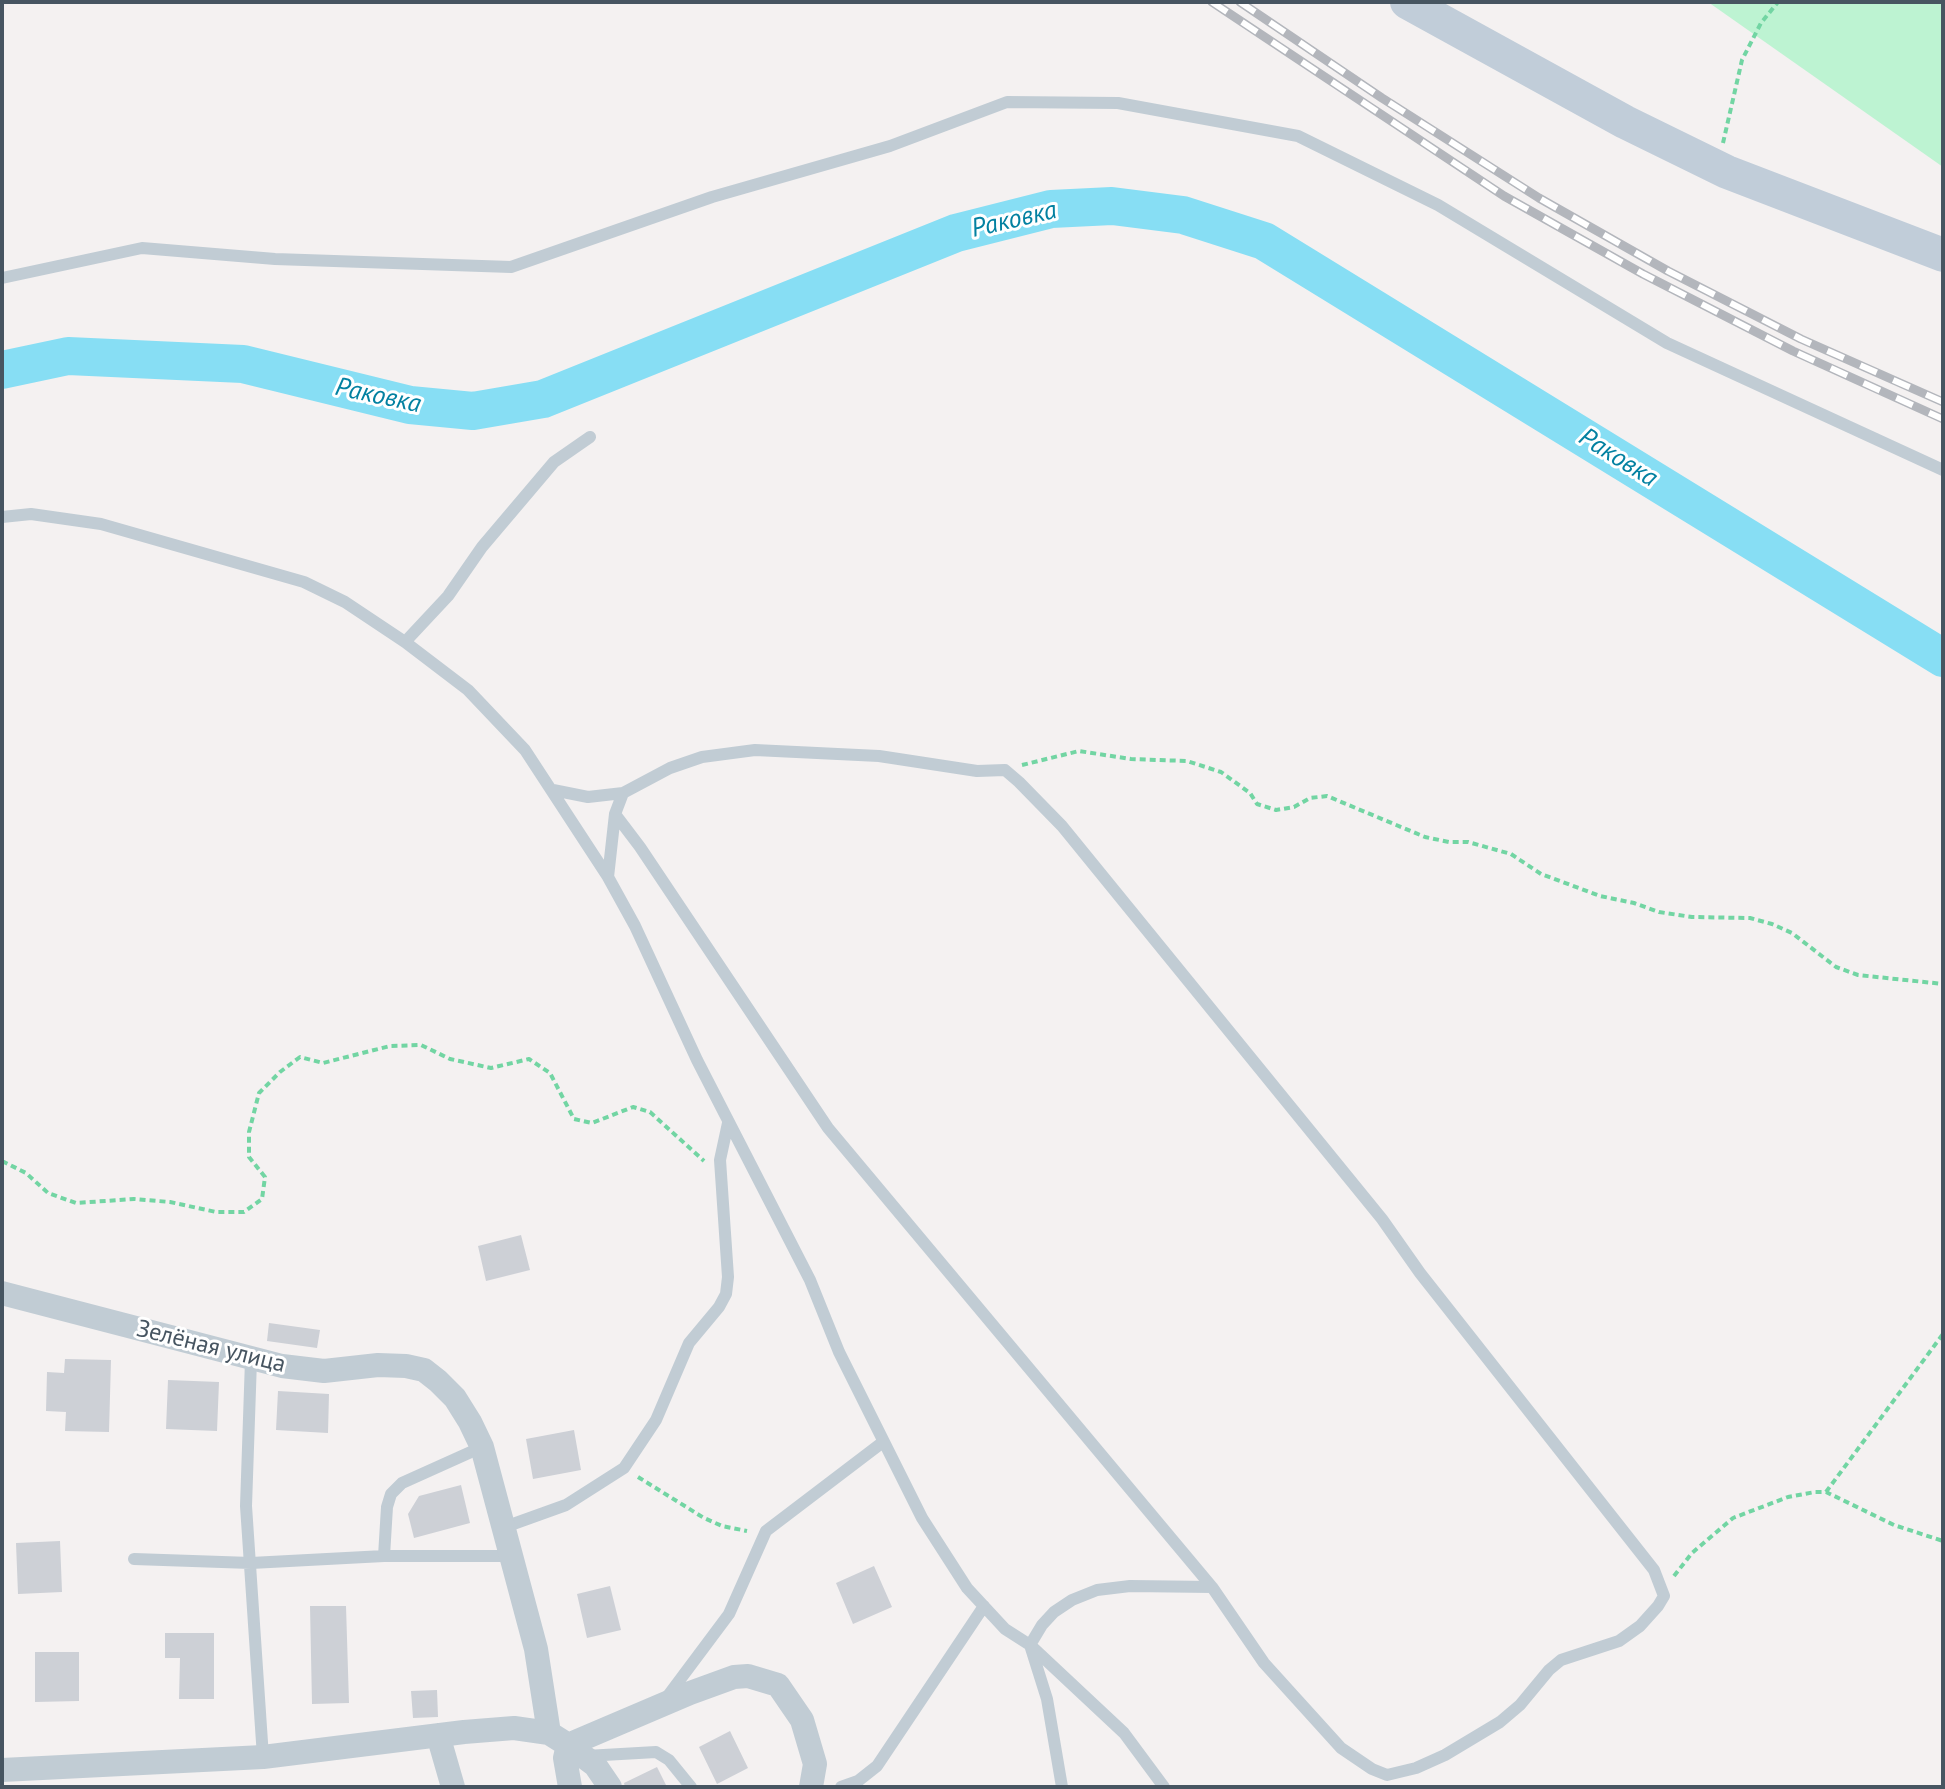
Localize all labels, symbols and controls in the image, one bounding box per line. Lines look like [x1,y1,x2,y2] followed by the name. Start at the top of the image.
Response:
[968,195,1060,245] water label: Раковка
[332,372,424,420] water label: Раковка
[1573,422,1663,494] water label: Раковка
[133,1315,289,1379] street label: Зелёная улица

